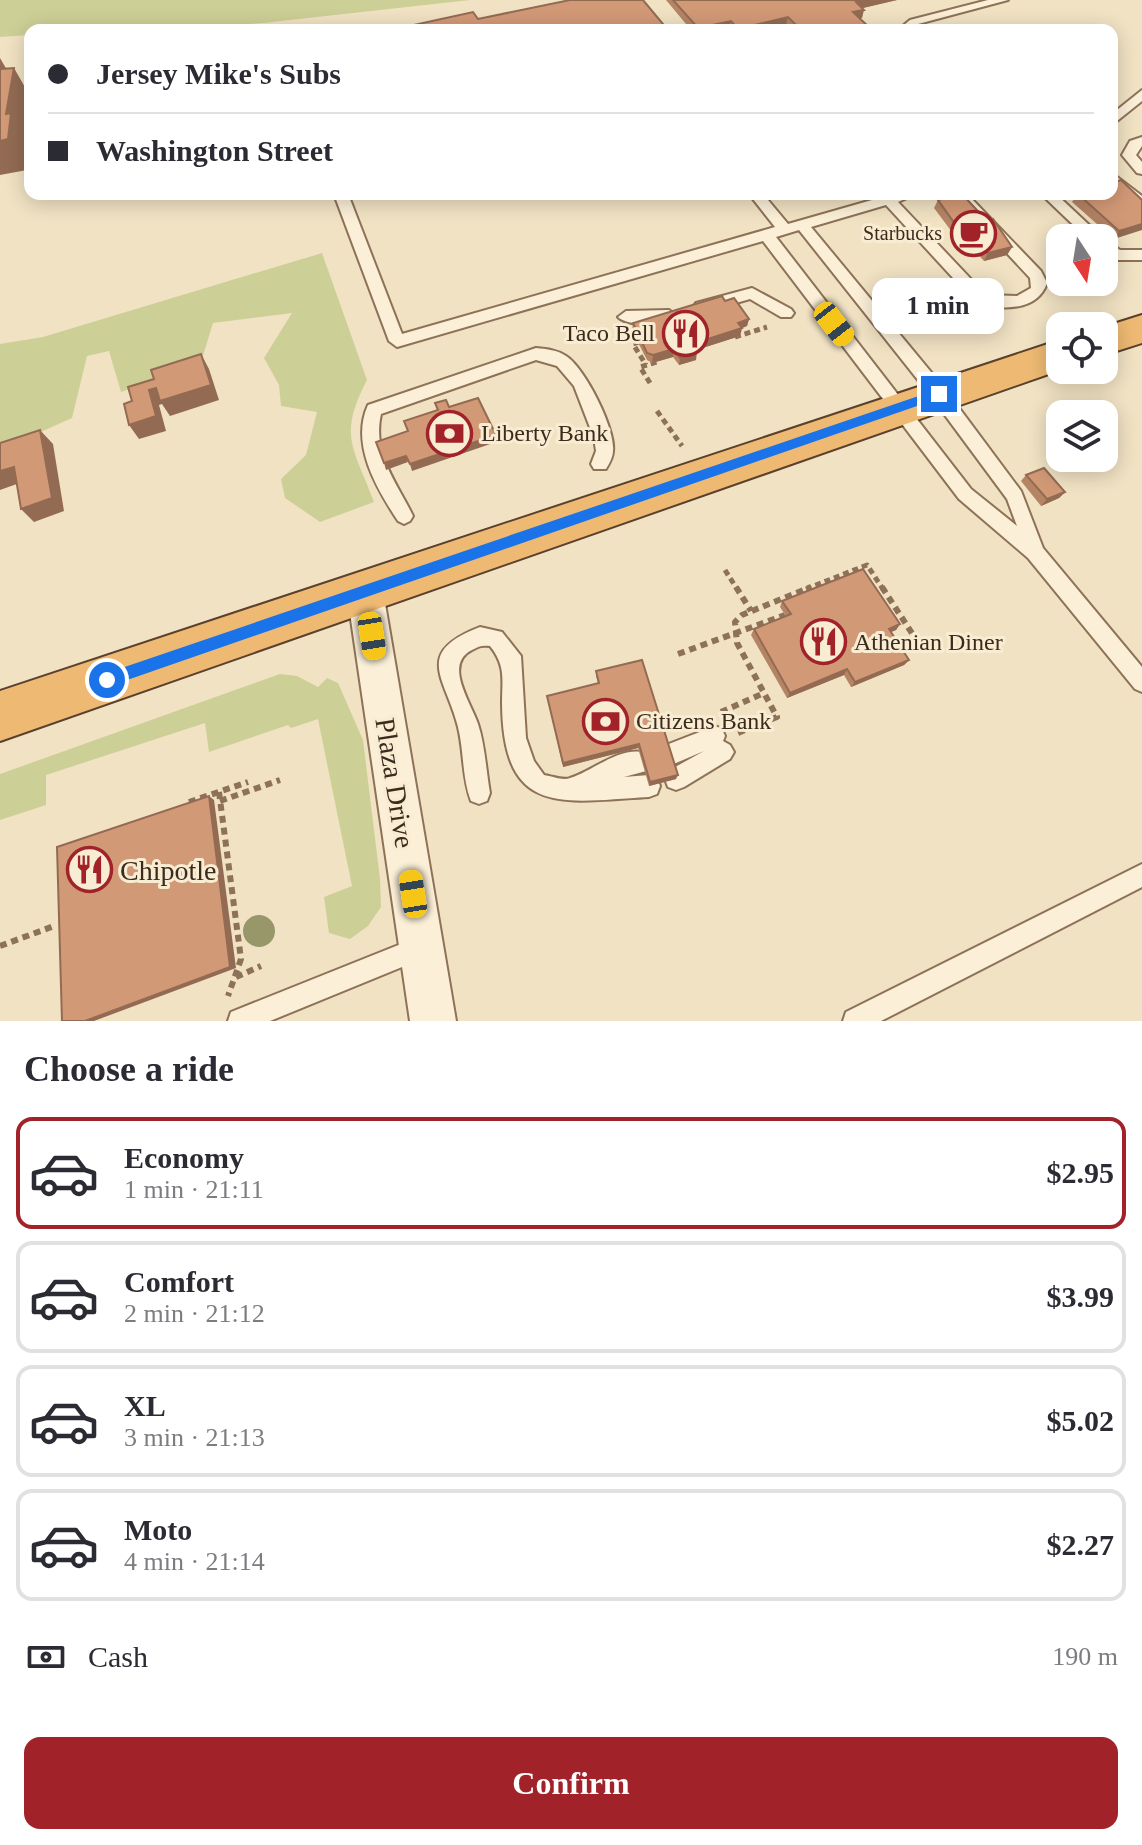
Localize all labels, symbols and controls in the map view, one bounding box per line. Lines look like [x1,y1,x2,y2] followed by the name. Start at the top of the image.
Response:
[96,57,341,90] text: Jersey Mike's Subs
[96,134,333,167] text: Washington Street
[949,209,997,257] cafe icon: Starbucks
[863,222,942,244] place label: Starbucks
[1046,224,1118,296] north arrow
[1046,224,1118,472] map controls
[873,278,1005,334] callout: 1 min
[907,291,969,320] text: 1 min
[810,298,858,350] car
[662,309,710,357] restaurant icon: Taco Bell
[1046,312,1118,384] button: locate
[563,320,655,346] place label: Taco Bell
[921,376,957,412] route end
[1046,400,1118,472] button: layers
[426,409,474,457] bank icon: Liberty Bank
[481,420,608,446] place label: Liberty Bank
[356,610,388,662] car
[799,618,847,666] restaurant icon: Athenian Diner
[854,629,1003,655] place label: Athenian Diner
[89,662,125,698] route start
[581,697,629,745] bank icon: Citizens Bank
[636,708,771,734] place label: Citizens Bank
[369,716,421,850] street label: Plaza Drive
[65,846,113,894] restaurant icon: Chipotle
[120,855,216,886] place label: Chipotle
[397,868,429,920] car
[24,1049,234,1089] text: Choose a ride
[28,1137,100,1209] icon: car
[124,1141,244,1174] text: Economy
[1047,1156,1114,1189] text: $2.95
[124,1175,264,1204] text: 1 min · 21:11
[28,1261,100,1333] icon: car
[124,1265,234,1298] text: Comfort
[1047,1280,1114,1313] text: $3.99
[124,1299,265,1328] text: 2 min · 21:12
[28,1385,100,1457] icon: car
[124,1389,166,1422] text: XL
[1047,1404,1114,1437] text: $5.02
[124,1423,265,1452] text: 3 min · 21:13
[28,1509,100,1581] icon: car
[124,1513,192,1546] text: Moto
[1047,1528,1114,1561] text: $2.27
[124,1547,265,1576] text: 4 min · 21:14
[24,1635,68,1679] icon: cash
[88,1640,148,1673] text: Cash
[1052,1642,1118,1671] text: 190 m
[24,1737,1118,1829] button: Confirm

